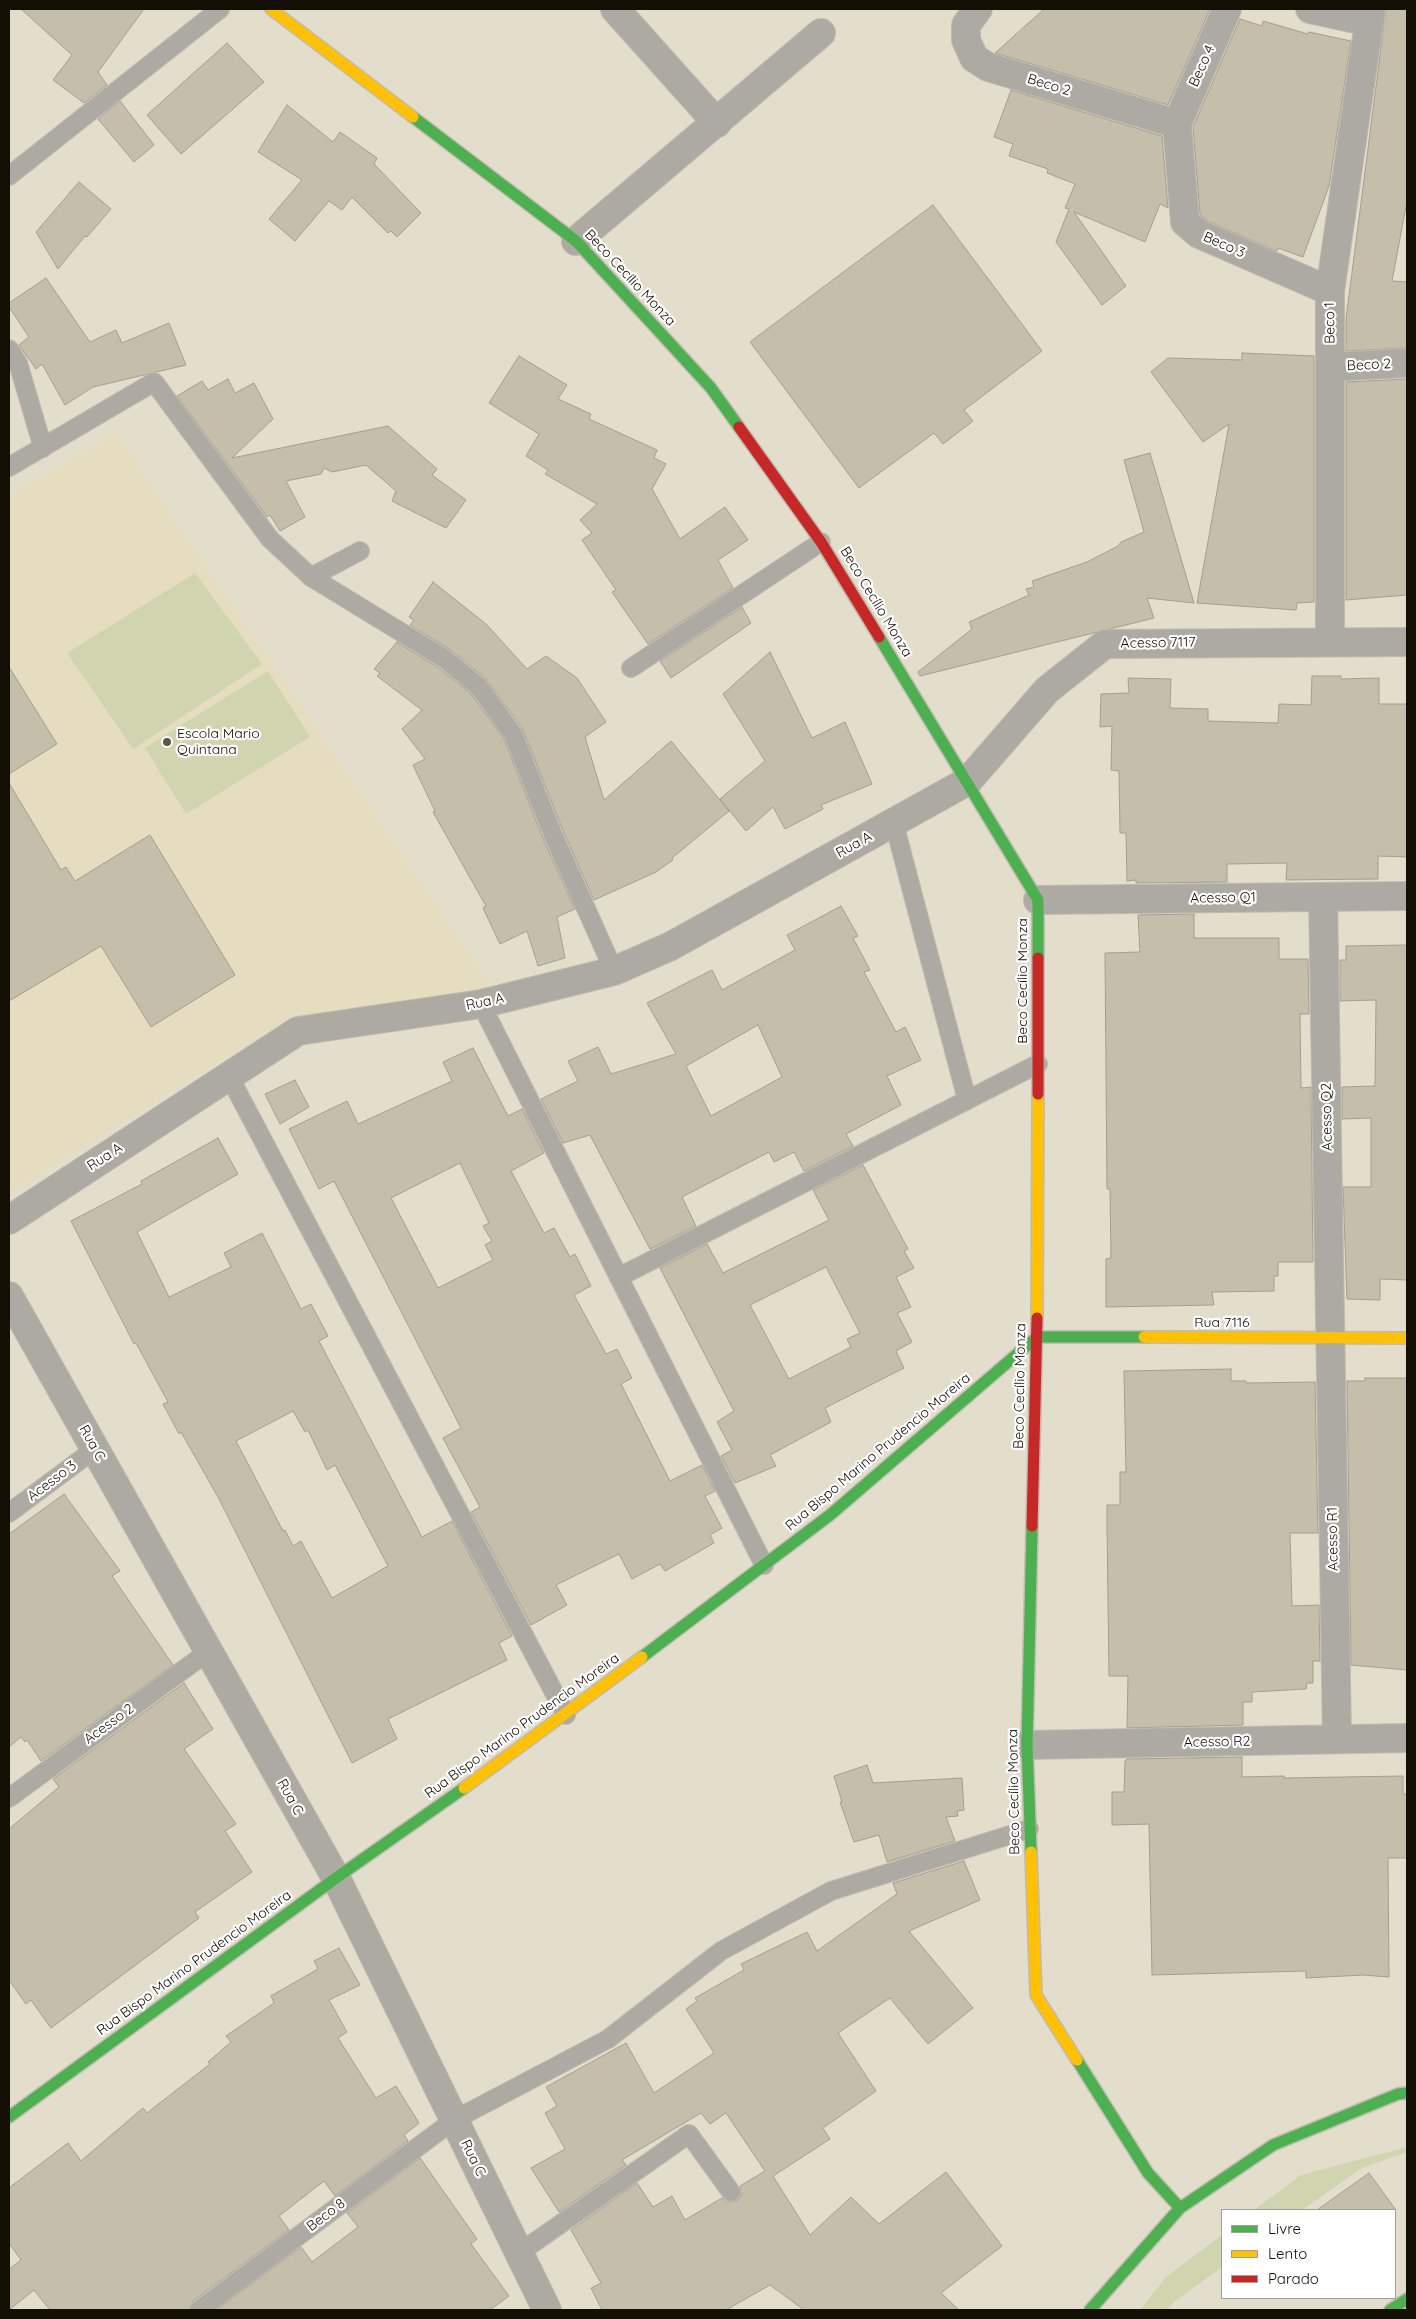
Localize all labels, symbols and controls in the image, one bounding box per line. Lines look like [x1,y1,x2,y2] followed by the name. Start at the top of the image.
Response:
[1185,43,1219,89] street label: Beco 4
[1025,70,1073,100] street label: Beco 2
[581,226,679,330] street label: Beco Cecílio Monza
[1201,228,1247,262] street label: Beco 3
[1321,302,1339,344] street label: Beco 1
[1346,355,1392,375] street label: Beco 2
[836,544,916,660] street label: Beco Cecílio Monza
[1120,634,1196,652] street label: Acesso 7117
[177,726,260,759] place label: Escola Mario Quintana
[161,736,173,748] marker: Escola Mario Quintana
[833,828,875,862] street label: Rua A
[1190,889,1256,907] street label: Acesso Q1
[1015,918,1031,1044] street label: Beco Cecílio Monza
[464,990,506,1014] street label: Rua A
[1318,1083,1336,1151] street label: Acesso Q2
[84,1139,126,1175] street label: Rua A
[1194,1315,1250,1331] street label: Rua 7116
[1011,1323,1029,1449] street label: Beco Cecílio Monza
[782,1370,974,1534] street label: Rua Bispo Marino Prudencio Moreira
[75,1422,109,1464] street label: Rua C
[24,1457,80,1505] street label: Acesso 3
[1324,1507,1342,1571] street label: Acesso R1
[422,1650,622,1802] street label: Rua Bispo Marino Prudencio Moreira
[81,1700,137,1748] street label: Acesso 2
[1005,1729,1023,1855] street label: Beco Cecílio Monza
[1183,1733,1251,1751] street label: Acesso R2
[273,1776,307,1818] street label: Rua C
[94,1887,294,2039] street label: Rua Bispo Marino Prudencio Moreira
[457,2137,489,2179] street label: Rua C
[303,2195,349,2235] street label: Beco 8
[1221,2209,1396,2299] legend
[1268,2219,1301,2238] text: Livre
[1268,2244,1307,2263] text: Lento
[1268,2269,1319,2288] text: Parado

